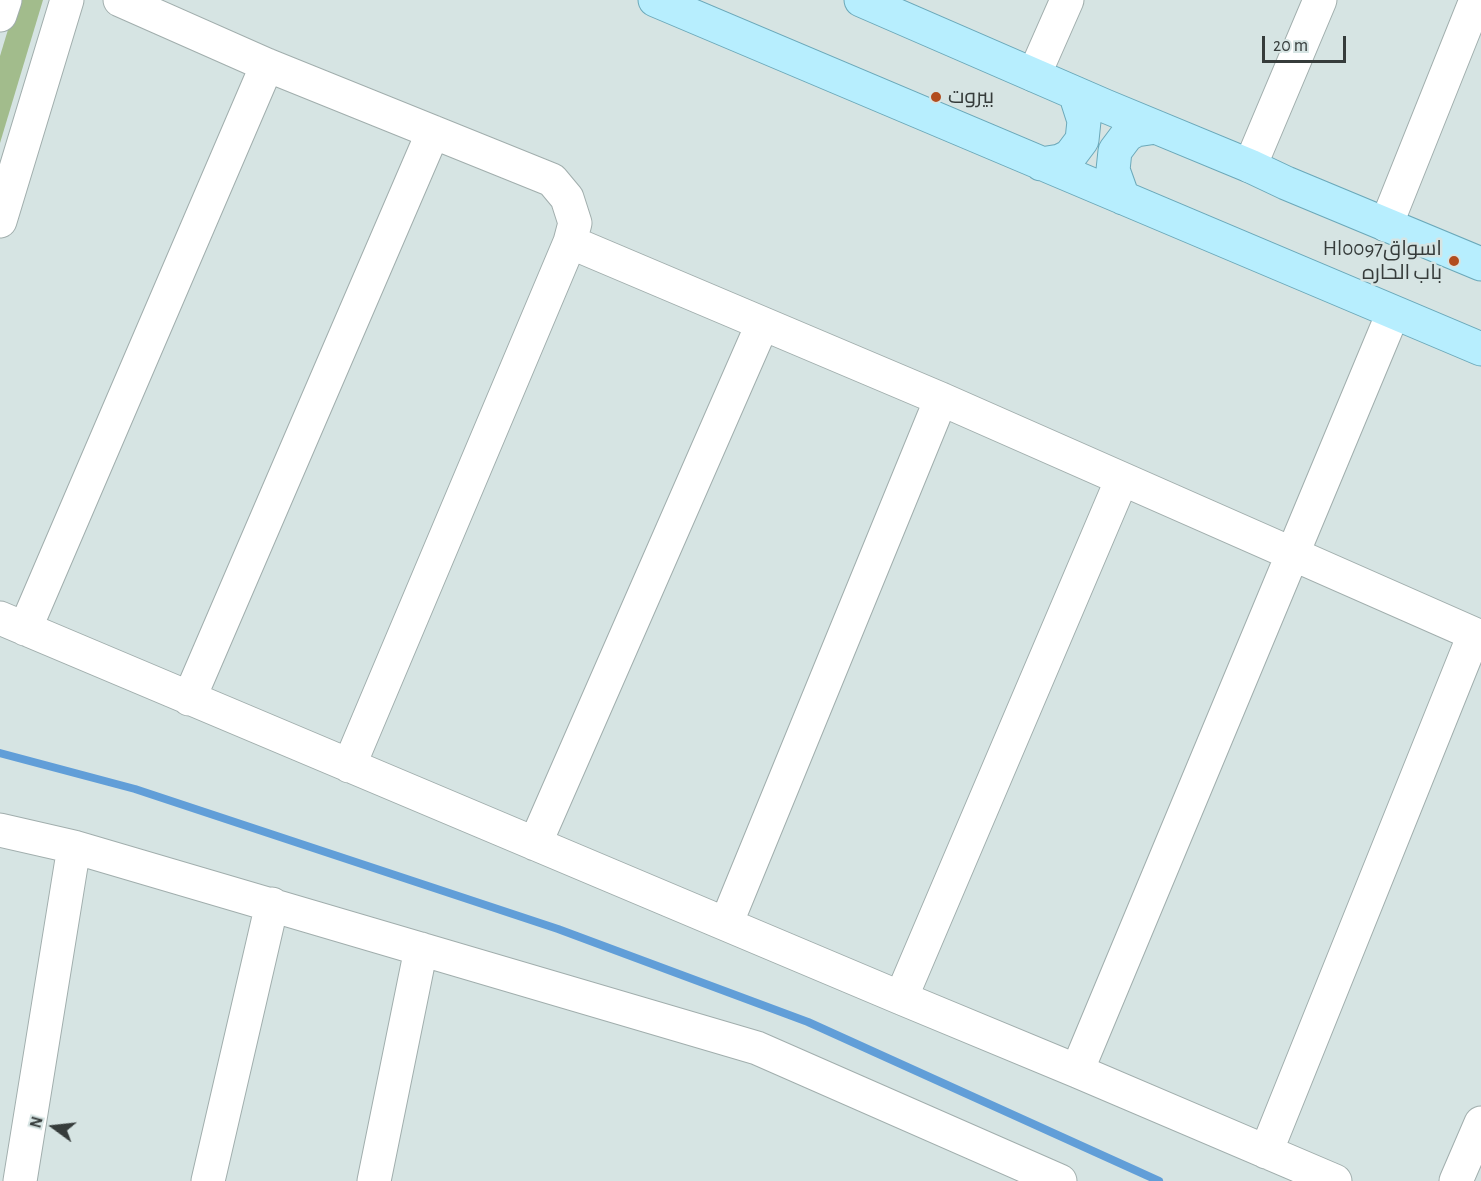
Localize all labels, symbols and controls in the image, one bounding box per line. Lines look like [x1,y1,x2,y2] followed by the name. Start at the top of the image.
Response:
[1265,24,1349,62] scale bar
[1273,37,1308,55] text: 20 m
[948,84,994,110] place label: بيروت
[929,90,943,104] marker: بيروت
[1323,236,1442,286] place label: Hl0097اسواق باب الحاره
[1447,254,1461,268] marker: Hl0097اسواق باب الحاره
[24,1097,84,1157] north arrow
[27,1115,46,1130] text: N

